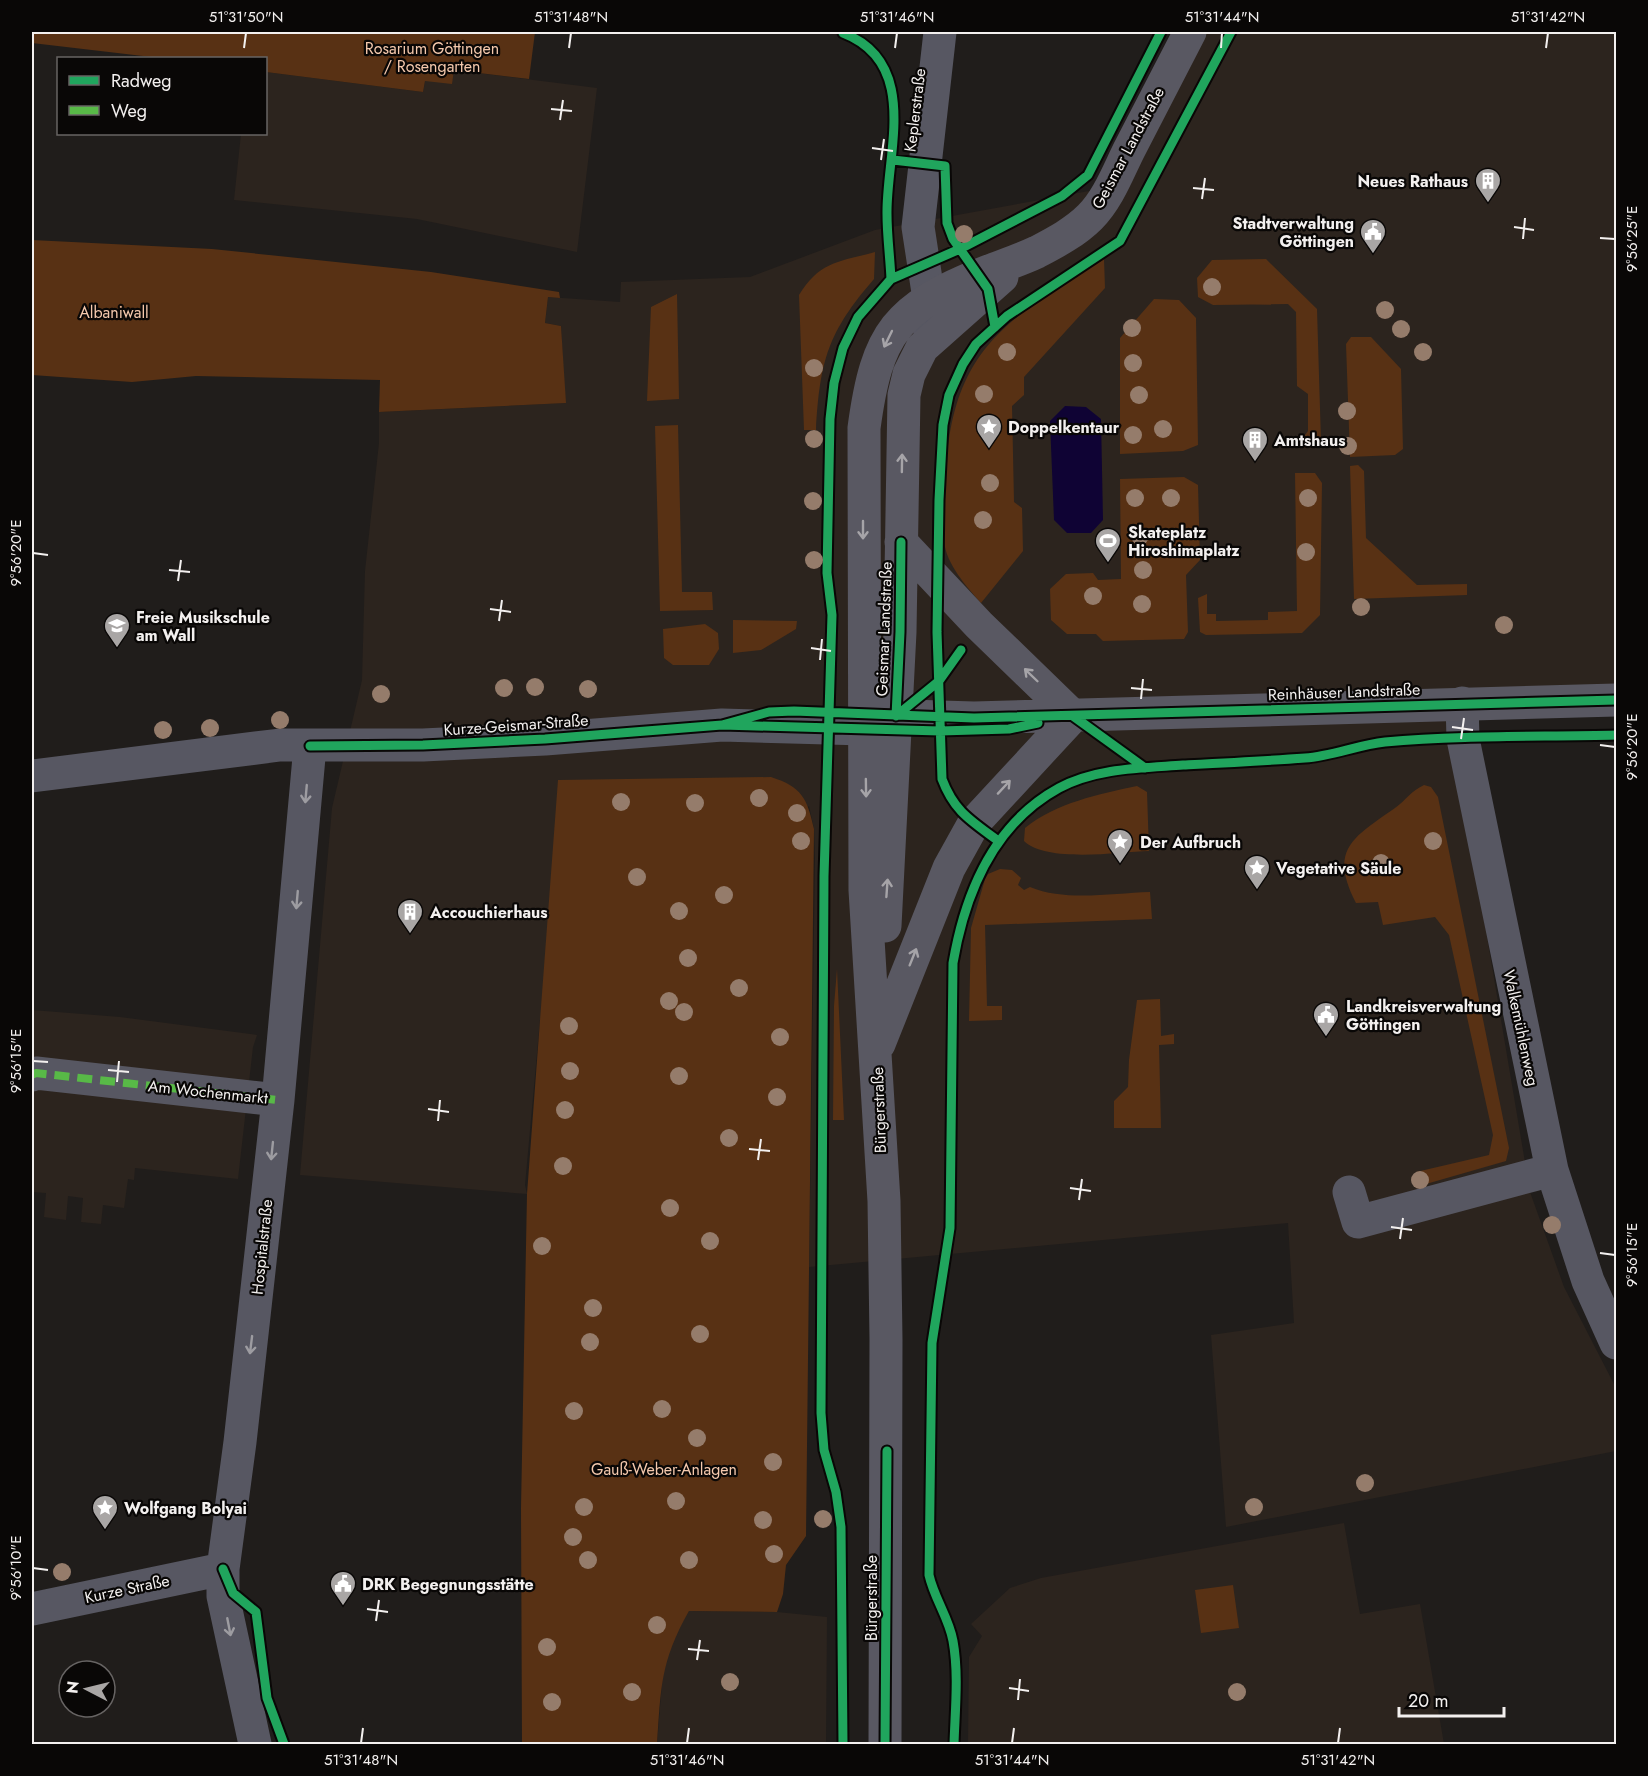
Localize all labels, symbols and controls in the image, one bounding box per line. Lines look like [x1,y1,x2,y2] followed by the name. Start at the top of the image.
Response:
[209,6,283,28] text: 51°31'50"N
[534,6,608,28] text: 51°31'48"N
[860,6,934,28] text: 51°31'46"N
[1185,6,1259,28] text: 51°31'44"N
[1511,6,1585,28] text: 51°31'42"N
[365,37,499,78] park label: Rosarium Göttingen / Rosengarten
[57,57,267,135] legend
[898,67,932,153] street label: Keplerstraße
[111,68,172,94] text: Radweg
[1086,83,1170,213] street label: Geismar Landstraße
[111,98,147,124] text: Weg
[1473,166,1503,204] building icon: Neues Rathaus
[1357,170,1468,193] place label: Neues Rathaus
[1621,206,1643,272] text: 9°56'25"E
[1233,212,1354,253] place label: Stadtverwaltung Göttingen
[1358,217,1388,255] public building icon: Stadtverwaltung Göttingen
[79,301,149,324] park label: Albaniwall
[882,330,893,348] one-way arrow
[974,412,1004,450] place icon: Doppelkentaur
[1008,416,1120,439] place label: Doppelkentaur
[1240,425,1270,463] building icon: Amtshaus
[1273,429,1346,452] place label: Amtshaus
[896,453,908,473] one-way arrow
[5,520,27,586] text: 9°56'20"E
[857,520,869,540] one-way arrow
[1128,521,1240,562] place label: Skateplatz Hiroshimaplatz
[1093,526,1123,564] sports icon: Skateplatz Hiroshimaplatz
[870,561,898,697] street label: Geismar Landstraße
[136,606,270,647] place label: Freie Musikschule am Wall
[102,611,132,649] school or university icon: Freie Musikschule am Wall
[1023,668,1038,683] one-way arrow
[1267,678,1421,706] street label: Reinhäuser Landstraße
[443,708,589,742] street label: Kurze-Geismar-Straße
[1621,714,1643,780] text: 9°56'20"E
[860,777,872,797] one-way arrow
[997,780,1011,795] one-way arrow
[300,783,311,803] one-way arrow
[1105,827,1135,865] place icon: Der Aufbruch
[1140,831,1241,854] place label: Der Aufbruch
[1242,853,1272,891] place icon: Vegetative Säule
[1275,857,1401,880] place label: Vegetative Säule
[882,878,893,898] one-way arrow
[291,890,302,910] one-way arrow
[395,897,425,935] building icon: Accouchierhaus
[429,901,548,924] place label: Accouchierhaus
[909,949,920,967] one-way arrow
[1497,968,1545,1088] street label: Walkemühlenweg
[1346,995,1501,1036] place label: Landkreisverwaltung Göttingen
[1311,1000,1341,1038] public building icon: Landkreisverwaltung Göttingen
[5,1029,27,1093] text: 9°56'15"E
[866,1067,892,1153] street label: Bürgerstraße
[147,1074,269,1110] street label: Am Wochenmarkt
[266,1141,277,1161] one-way arrow
[246,1198,278,1296] street label: Hospitalstraße
[1621,1223,1643,1287] text: 9°56'15"E
[245,1335,256,1355] one-way arrow
[591,1458,737,1481] park label: Gauß-Weber-Anlagen
[90,1493,120,1531] place icon: Wolfgang Bolyai
[124,1497,247,1520] place label: Wolfgang Bolyai
[5,1535,27,1601] text: 9°56'10"E
[860,1555,883,1641] street label: Bürgerstraße
[82,1569,172,1609] street label: Kurze Straße
[328,1569,358,1607] public building icon: DRK Begegnungsstätte
[362,1573,534,1596] place label: DRK Begegnungsstätte
[224,1616,235,1636] one-way arrow
[57,1659,117,1719] north arrow
[60,1680,85,1695] text: N
[1399,1680,1504,1718] scale bar
[1408,1688,1448,1714] text: 20 m
[324,1749,398,1771] text: 51°31'48"N
[650,1749,724,1771] text: 51°31'46"N
[975,1749,1049,1771] text: 51°31'44"N
[1301,1749,1375,1771] text: 51°31'42"N

